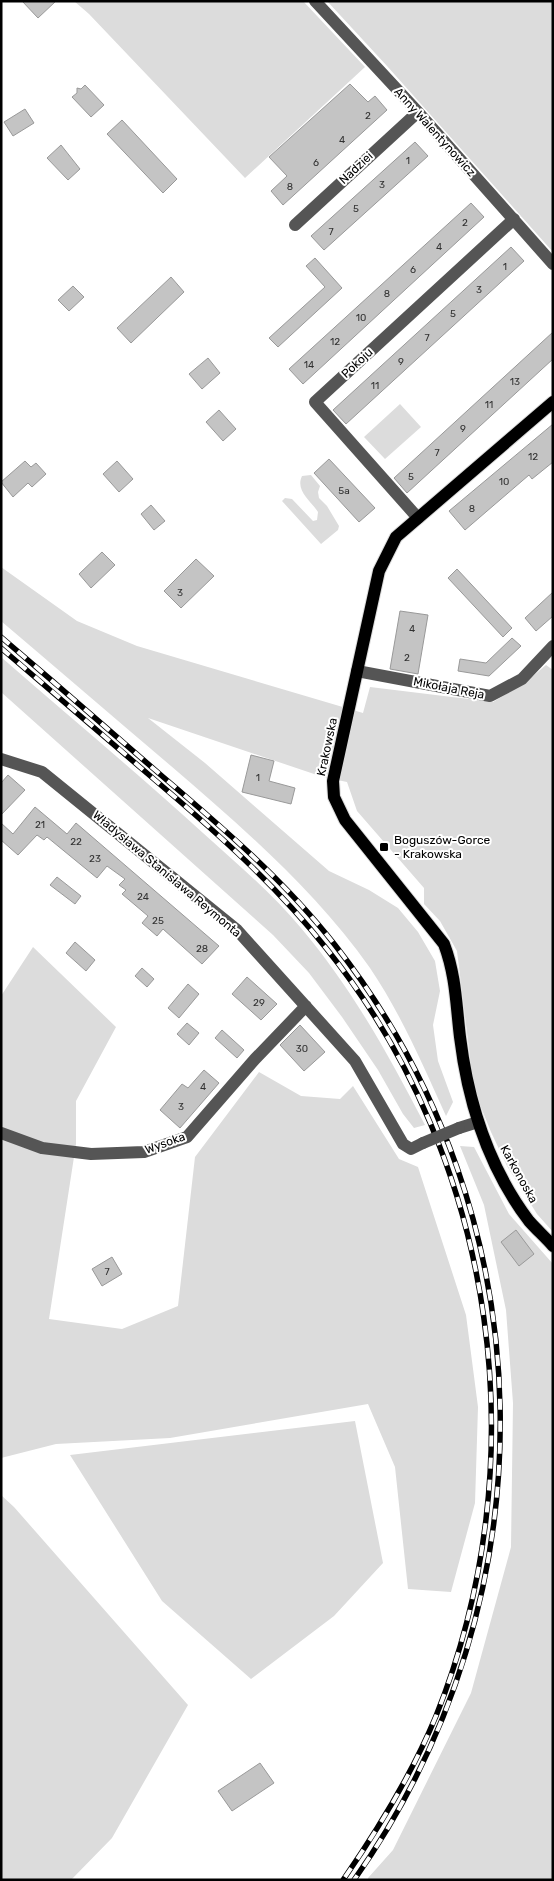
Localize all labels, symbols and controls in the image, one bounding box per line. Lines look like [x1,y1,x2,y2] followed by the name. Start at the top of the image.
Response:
[391,85,479,179] street label: Anny Walentynowicz
[365,110,371,122] house number: 2
[339,134,345,146] house number: 4
[336,149,376,187] street label: Nadziei
[406,155,410,167] house number: 1
[313,157,319,169] house number: 6
[379,179,385,191] house number: 3
[287,181,293,193] house number: 8
[353,203,359,215] house number: 5
[462,217,468,229] house number: 2
[328,226,334,238] house number: 7
[436,241,442,253] house number: 4
[503,261,507,273] house number: 1
[410,264,416,276] house number: 6
[476,284,482,296] house number: 3
[384,288,390,300] house number: 8
[450,308,456,320] house number: 5
[356,312,366,324] house number: 10
[424,332,430,344] house number: 7
[330,336,340,348] house number: 12
[338,345,376,381] street label: Pokoju
[398,356,404,368] house number: 9
[304,359,314,371] house number: 14
[510,376,520,388] house number: 13
[371,380,379,392] house number: 11
[485,399,493,411] house number: 11
[460,423,466,435] house number: 9
[434,447,440,459] house number: 7
[528,451,538,463] house number: 12
[408,471,414,483] house number: 5
[499,476,509,488] house number: 10
[338,485,350,497] house number: 5a
[469,503,475,515] house number: 8
[177,587,183,599] house number: 3
[409,623,415,635] house number: 4
[404,652,410,664] house number: 2
[412,674,486,702] street label: Mikołaja Reja
[314,717,340,777] street label: Krakowska
[256,772,260,784] house number: 1
[90,808,244,940] street label: Władysława Stanisława Reymonta
[35,819,45,831] house number: 21
[394,833,491,861] place label: Boguszów-Gorce - Krakowska
[70,836,82,848] house number: 22
[378,841,390,853] marker: Boguszów-Gorce - Krakowska
[89,853,101,865] house number: 23
[137,891,149,903] house number: 24
[152,915,164,927] house number: 25
[196,943,208,955] house number: 28
[253,997,265,1009] house number: 29
[296,1043,308,1055] house number: 30
[200,1081,206,1093] house number: 4
[178,1101,184,1113] house number: 3
[143,1129,187,1157] street label: Wysoka
[497,1143,541,1205] street label: Karkonoska
[104,1266,110,1278] house number: 7

